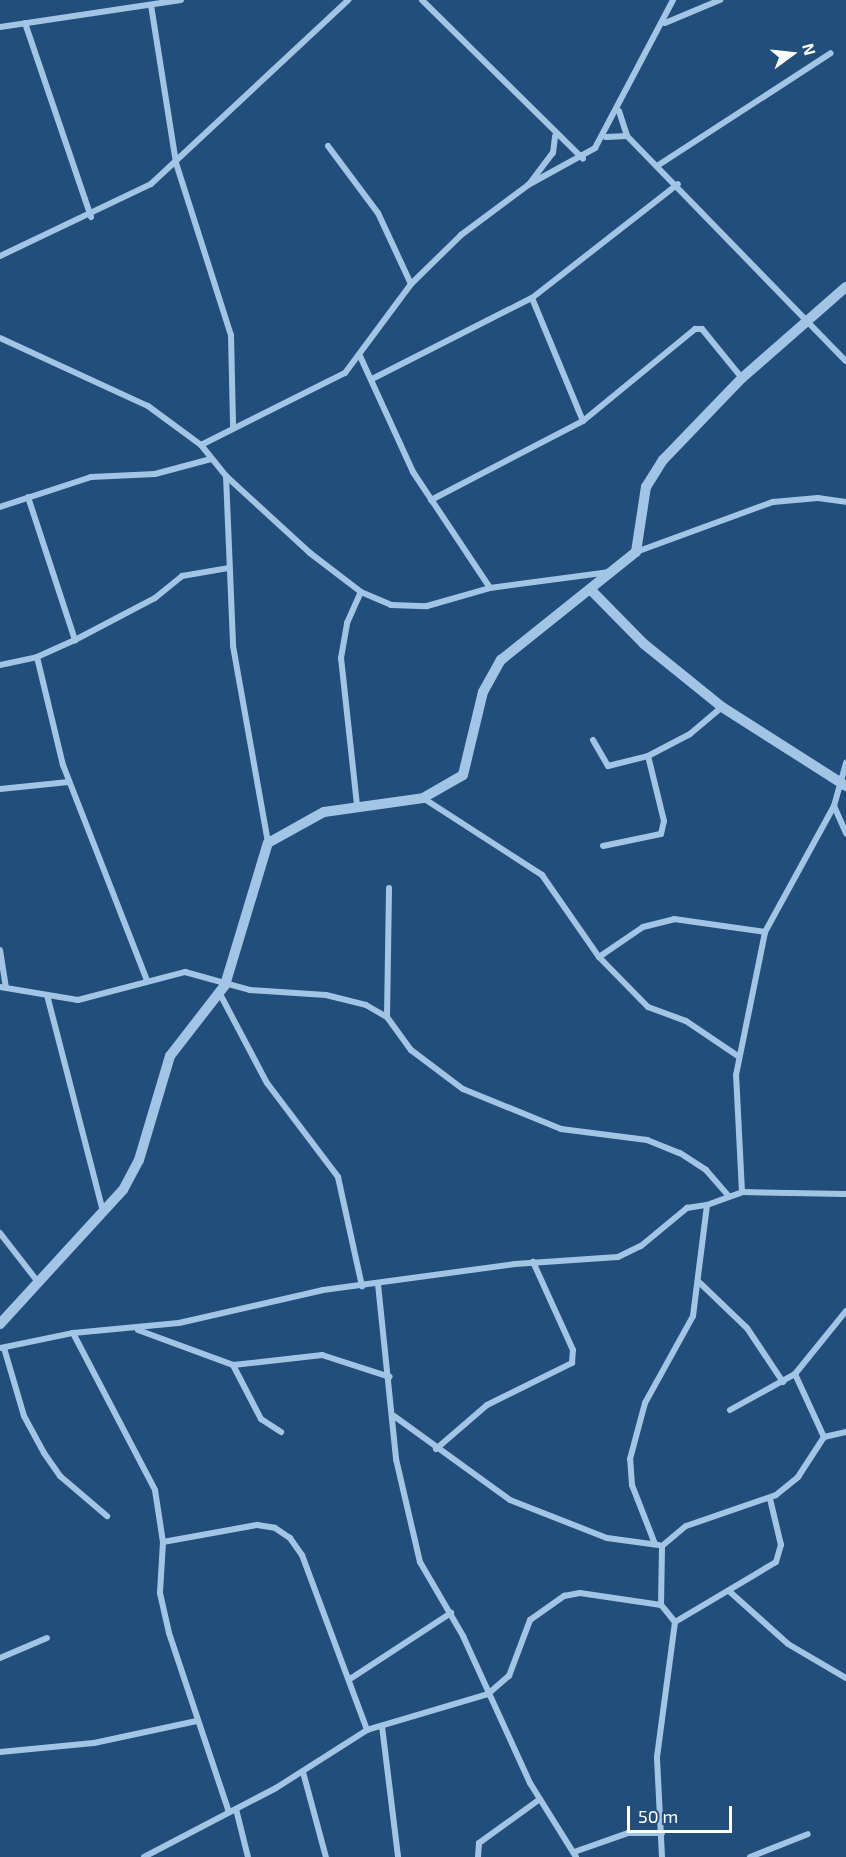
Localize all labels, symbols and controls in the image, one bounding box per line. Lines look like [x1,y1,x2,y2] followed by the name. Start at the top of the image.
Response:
[762,24,822,84] north arrow
[799,41,821,57] text: N
[630,1794,735,1832] scale bar
[638,1805,678,1827] text: 50 m

